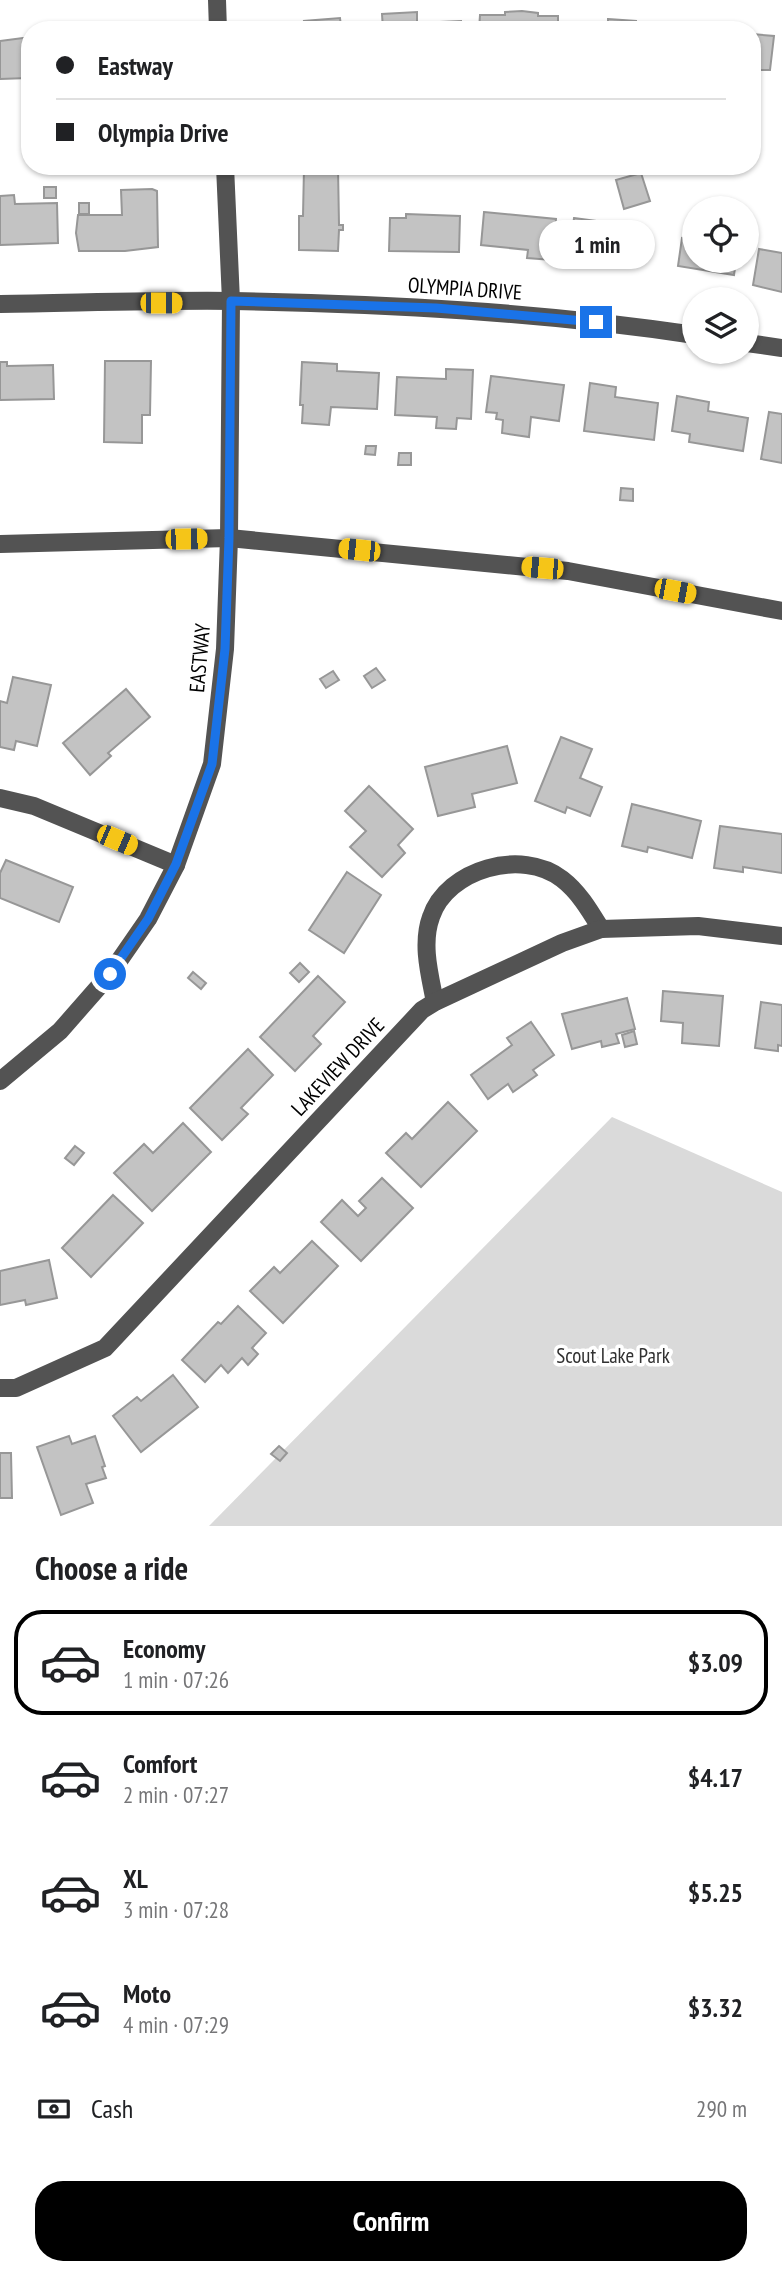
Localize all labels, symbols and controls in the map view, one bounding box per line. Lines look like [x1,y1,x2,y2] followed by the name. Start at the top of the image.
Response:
[98,49,173,82] text: Eastway
[98,116,229,149] text: Olympia Drive
[682,196,759,364] map controls
[682,196,759,273] button: locate
[538,220,654,270] callout: 1 min
[574,230,620,259] text: 1 min
[407,271,523,306] street label: OLYMPIA DRIVE
[682,287,759,364] button: layers
[141,293,183,314] car
[580,306,612,338] route end
[165,528,208,550] car
[338,537,381,563] car
[521,556,564,580] car
[653,577,698,605] car
[183,622,216,694] street label: EASTWAY
[94,822,141,858] car
[94,958,126,990] route start
[285,1012,390,1121] street label: LAKEVIEW DRIVE
[556,1342,670,1369] park label: Scout Lake Park
[35,1547,188,1589] text: Choose a ride
[39,1631,102,1694] icon: car
[123,1632,205,1665] text: Economy
[688,1646,743,1679] text: $3.09
[123,1665,229,1694] text: 1 min · 07:26
[39,1746,102,1809] icon: car
[123,1747,197,1780] text: Comfort
[688,1761,743,1794] text: $4.17
[123,1780,229,1809] text: 2 min · 07:27
[39,1861,102,1924] icon: car
[123,1862,148,1895] text: XL
[688,1876,743,1909] text: $5.25
[123,1895,229,1924] text: 3 min · 07:28
[39,1976,102,2039] icon: car
[123,1977,171,2010] text: Moto
[688,1991,743,2024] text: $3.32
[123,2010,229,2039] text: 4 min · 07:29
[35,2090,73,2128] icon: cash
[91,2092,133,2125] text: Cash
[696,2094,747,2123] text: 290 m
[35,2181,747,2261] button: Confirm

